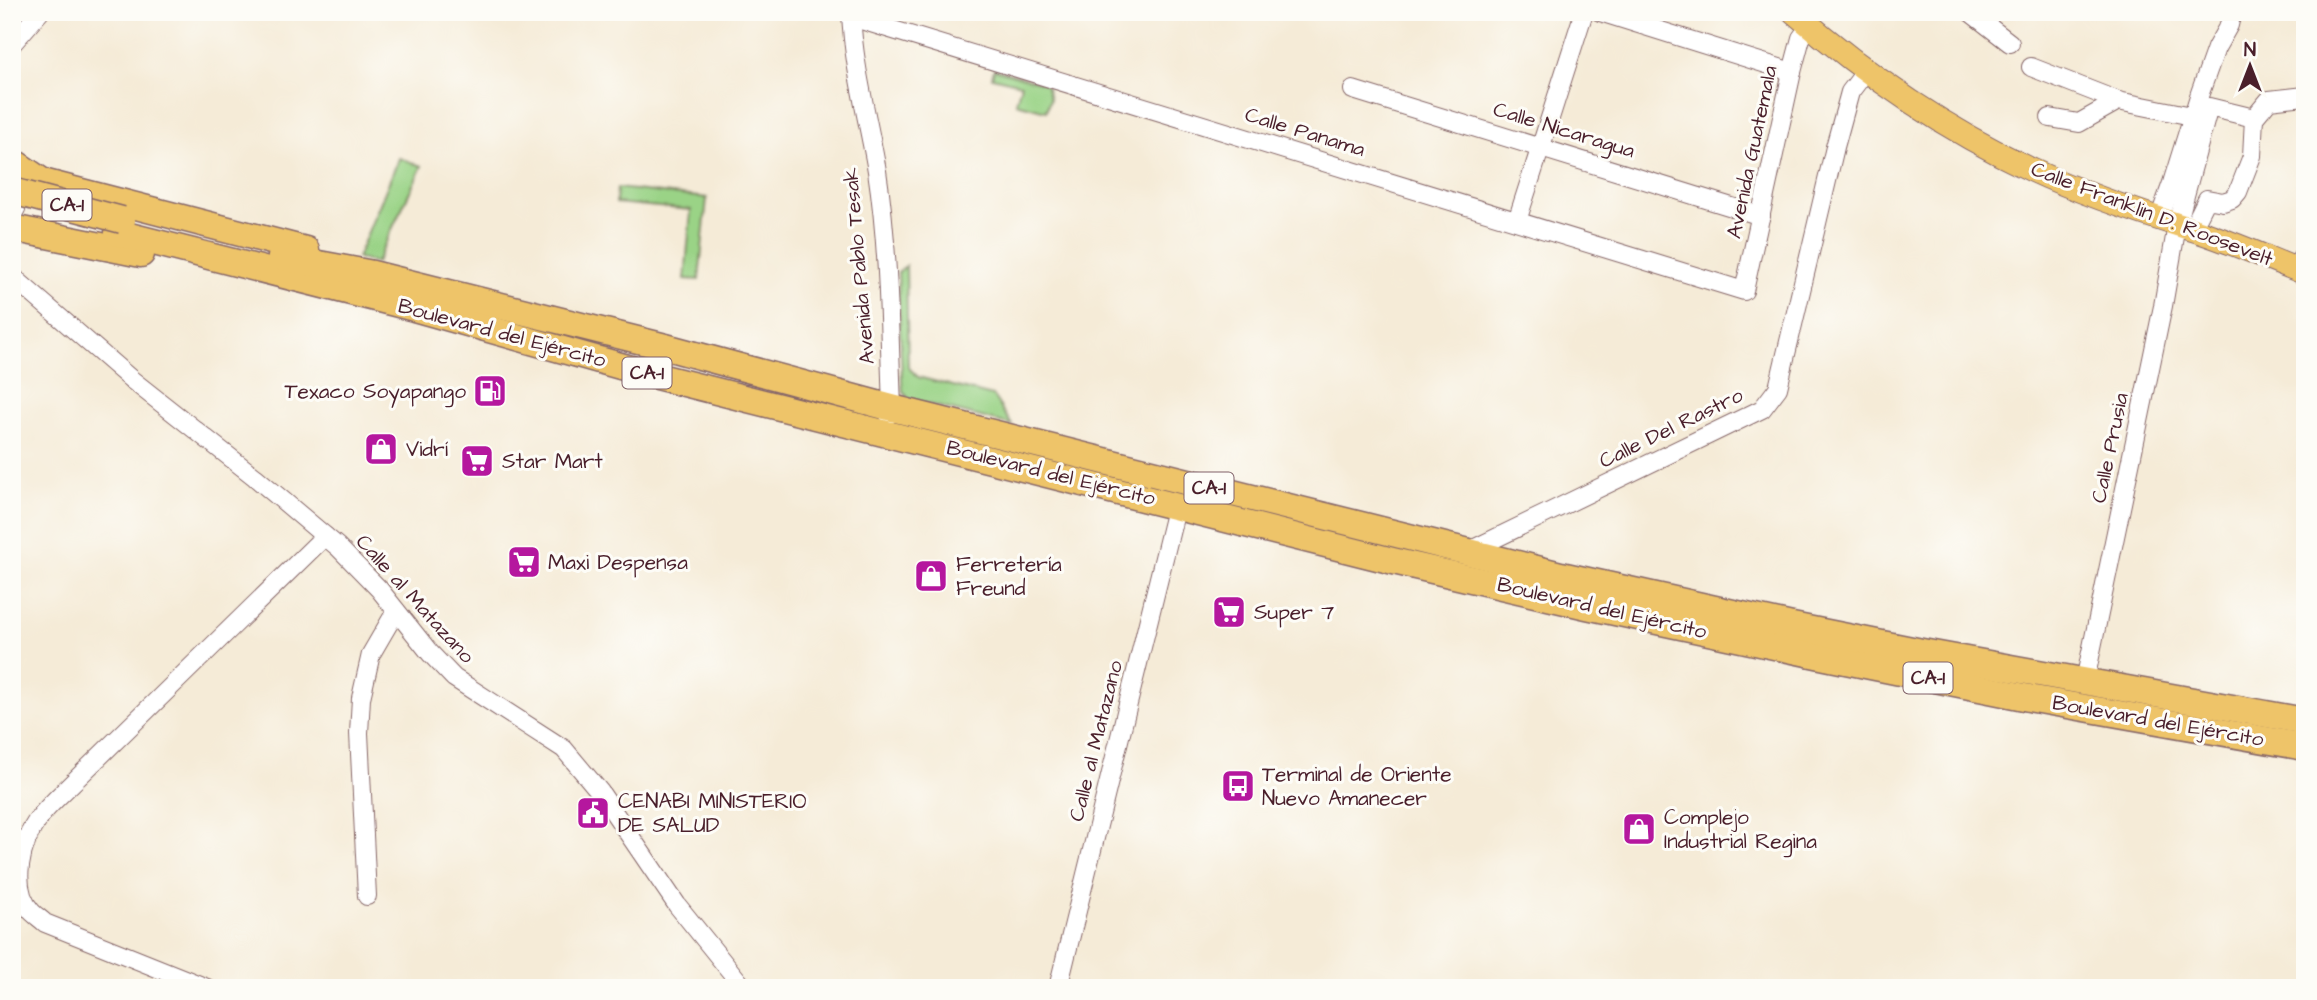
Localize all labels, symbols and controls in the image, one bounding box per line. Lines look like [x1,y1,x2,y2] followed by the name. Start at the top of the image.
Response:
[2216,32,2286,102] north arrow
[2244,37,2256,64] text: N
[1720,63,1785,241] street label: Avenida Guatemala
[1489,95,1639,167] street label: Calle Nicaragua
[1241,100,1369,164] street label: Calle Panama
[2027,154,2278,274] street label: Calle Franklin D. Roosevelt
[836,166,882,365] street label: Avenida Pablo Tesak
[42,190,92,220] road number: CA-1
[395,291,609,375] street label: Boulevard del Ejército
[622,358,672,388] road number: CA-1
[471,372,509,410] fuel station icon: Texaco Soyapango
[284,377,466,408] place label: Texaco Soyapango
[1594,381,1748,475] street label: Calle Del Rastro
[2084,390,2136,506] street label: Calle Prusia
[362,430,400,468] shop icon: Vidrí
[944,433,1159,513] street label: Boulevard del Ejército
[406,435,449,464] place label: Vidrí
[458,442,496,480] supermarket icon: Star Mart
[502,447,603,476] place label: Star Mart
[1184,472,1234,503] road number: CA-1
[349,528,481,670] street label: Calle al Matazano
[505,543,543,581] supermarket icon: Maxi Despensa
[548,548,688,578] place label: Maxi Despensa
[956,550,1062,603] place label: Ferretería Freund
[912,557,950,595] shop icon: Ferretería Freund
[1494,570,1710,646] street label: Boulevard del Ejército
[1210,593,1248,631] supermarket icon: Super 7
[1254,598,1334,628] place label: Super 7
[1062,657,1130,825] street label: Calle al Matazano
[1904,663,1952,694] road number: CA-1
[2050,688,2266,754] street label: Boulevard del Ejército
[1262,760,1452,813] place label: Terminal de Oriente Nuevo Amanecer
[1219,767,1257,805] bus stop icon: Terminal de Oriente Nuevo Amanecer
[618,787,807,840] place label: CENABI MINISTERIO DE SALUD
[574,794,612,832] public building icon: CENABI MINISTERIO DE SALUD
[1664,803,1817,858] place label: Complejo Industrial Regina
[1620,810,1658,848] shop icon: Complejo Industrial Regina

